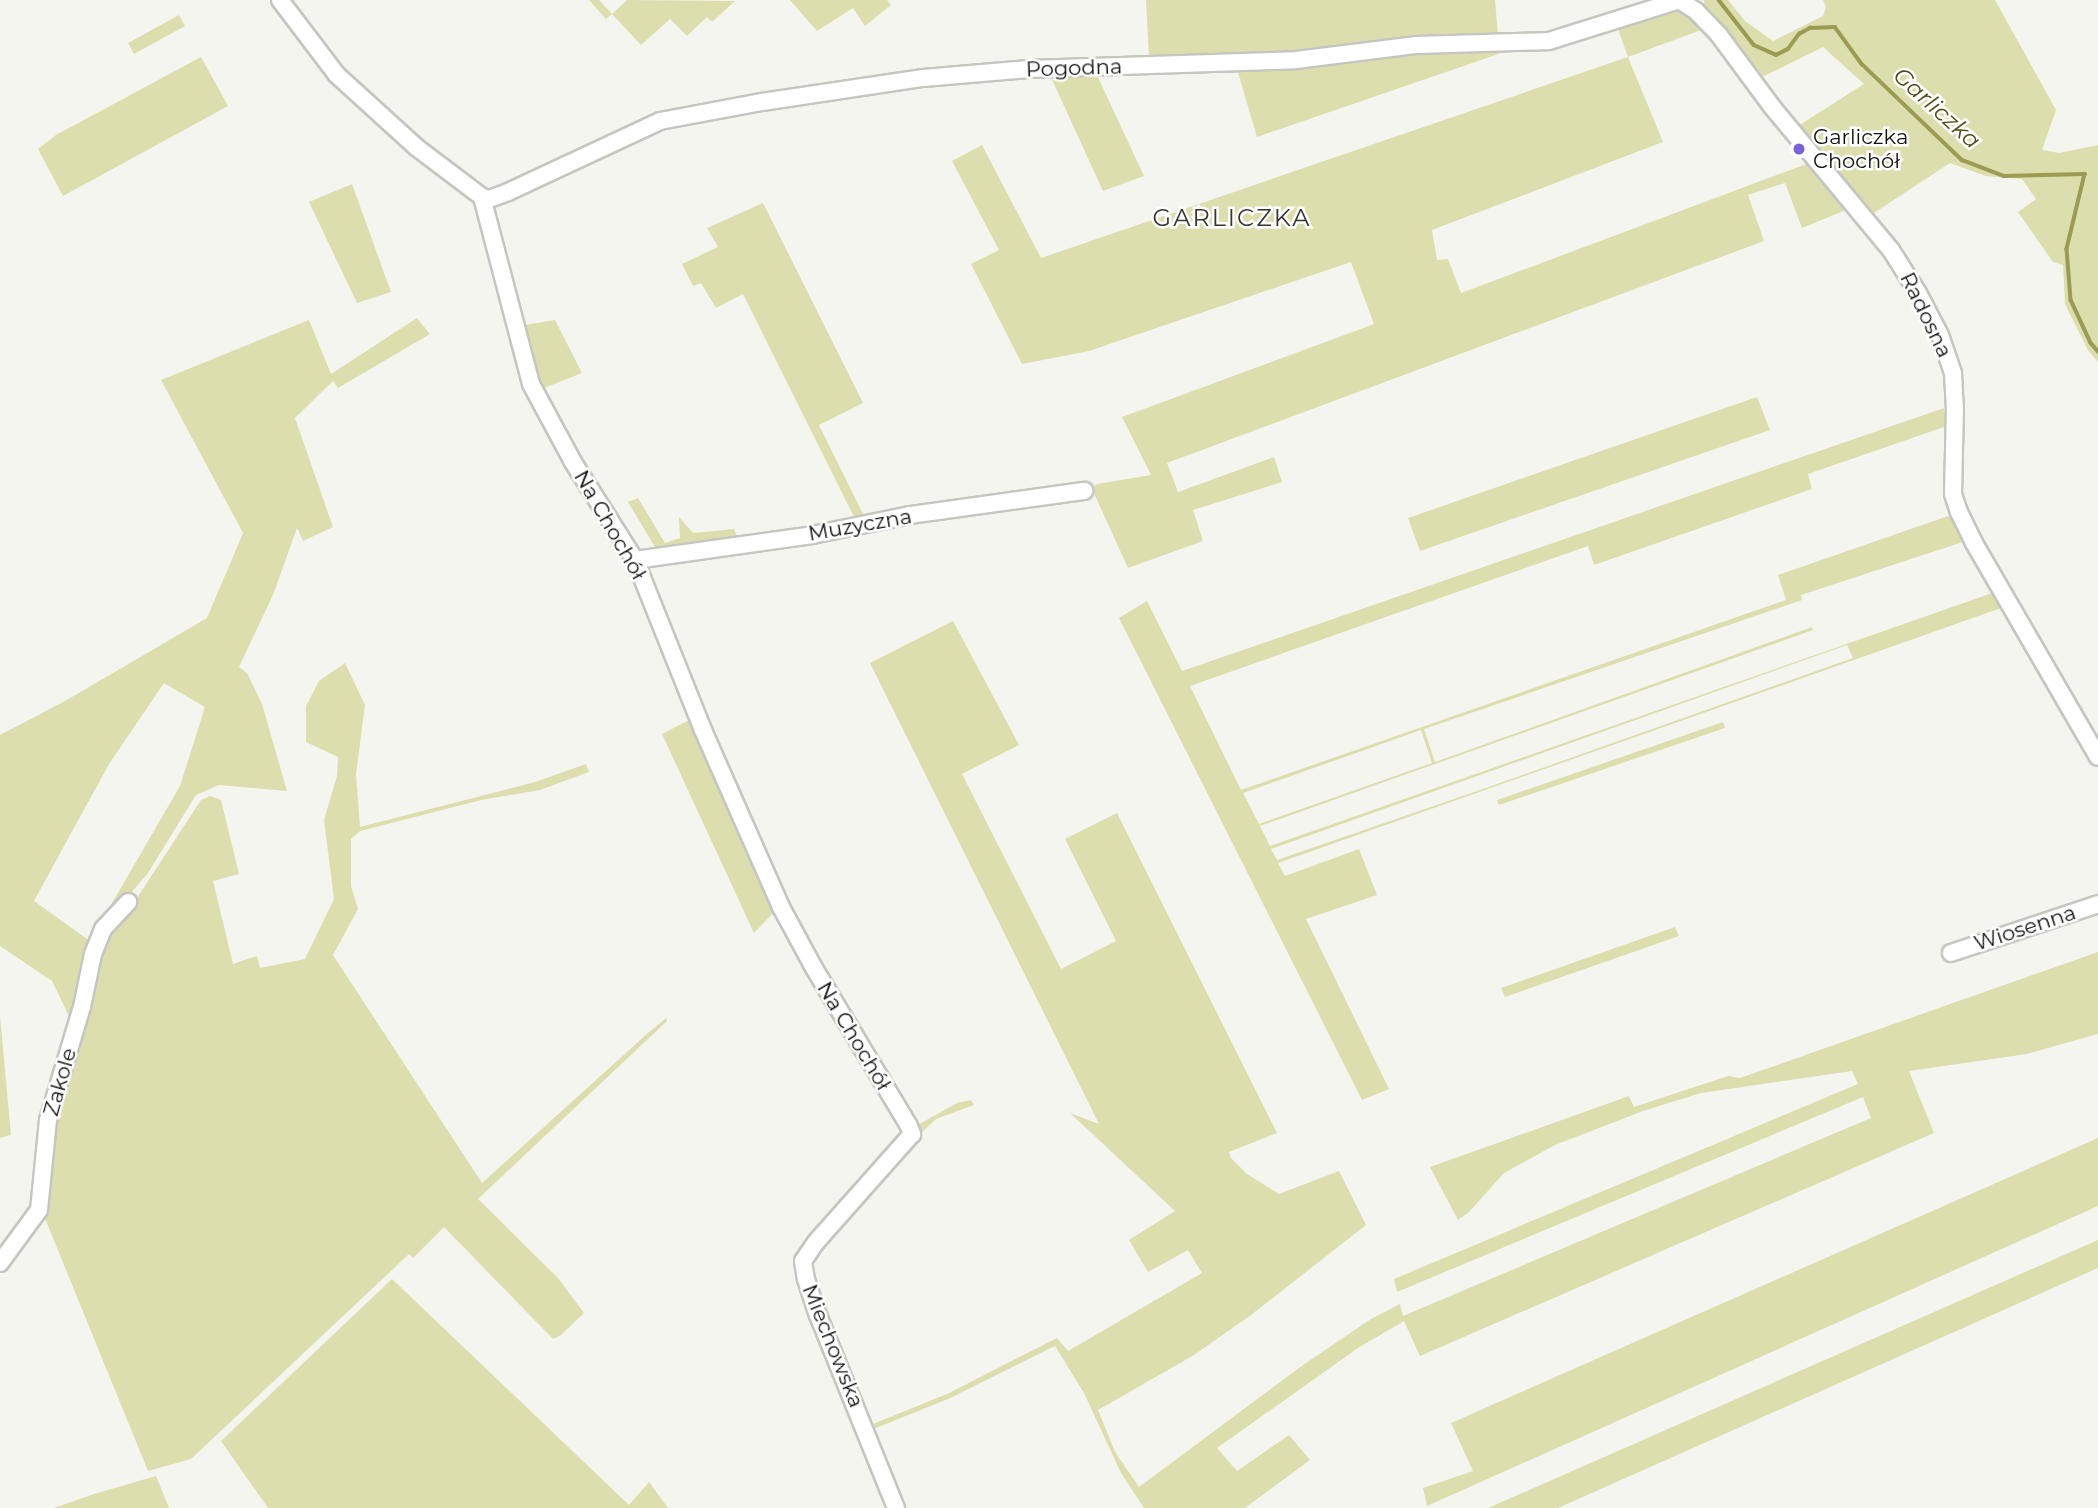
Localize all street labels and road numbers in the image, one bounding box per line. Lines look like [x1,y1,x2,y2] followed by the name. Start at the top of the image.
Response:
[1025,54,1123,82] street label: Pogodna
[1895,268,1957,362] street label: Radosna
[569,466,651,584] street label: Na Chochół
[806,504,914,546] street label: Muzyczna
[1971,900,2079,956] street label: Wiosenna
[812,977,896,1095] street label: Na Chochół
[38,1045,82,1119] street label: Zakole
[797,1281,869,1411] street label: Miechowska

